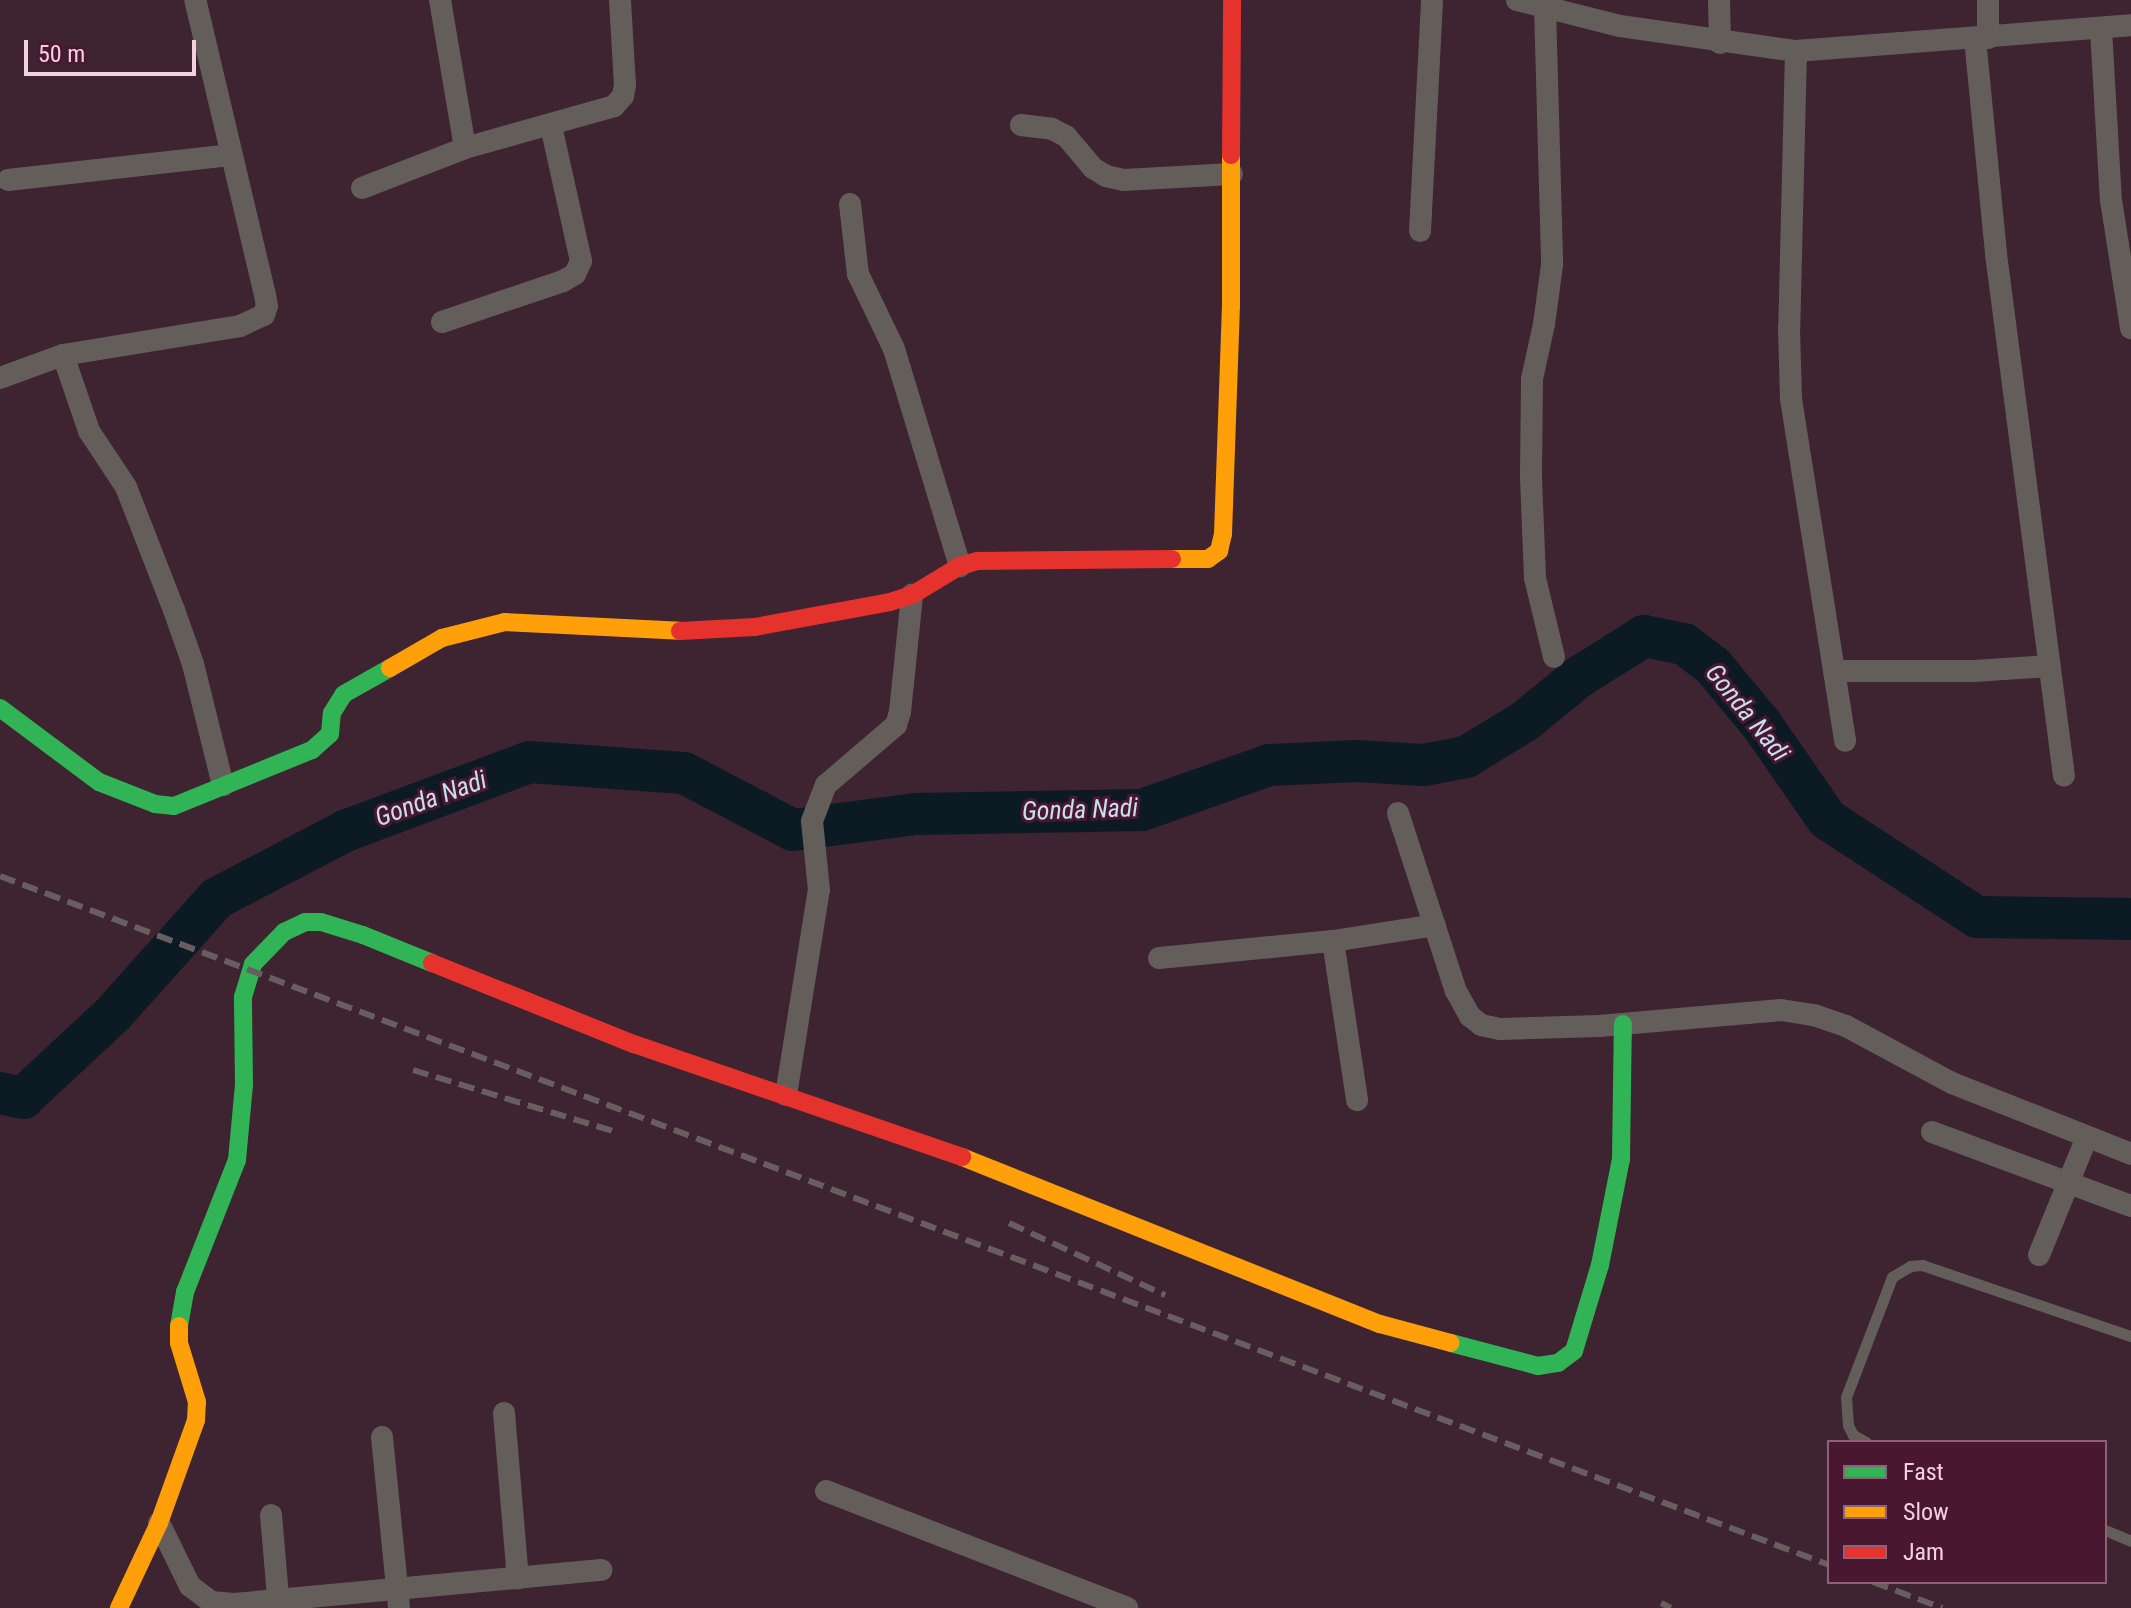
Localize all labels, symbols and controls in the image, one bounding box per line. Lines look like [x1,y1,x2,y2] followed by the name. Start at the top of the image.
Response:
[28,24,200,74] scale bar
[38,40,85,68] text: 50 m
[1698,658,1796,768] water label: Gonda Nadi
[371,764,491,834] water label: Gonda Nadi
[1021,792,1139,828] water label: Gonda Nadi
[1827,1440,2107,1584] legend
[1903,1458,1944,1486] text: Fast
[1903,1498,1949,1526] text: Slow
[1903,1538,1944,1566] text: Jam

